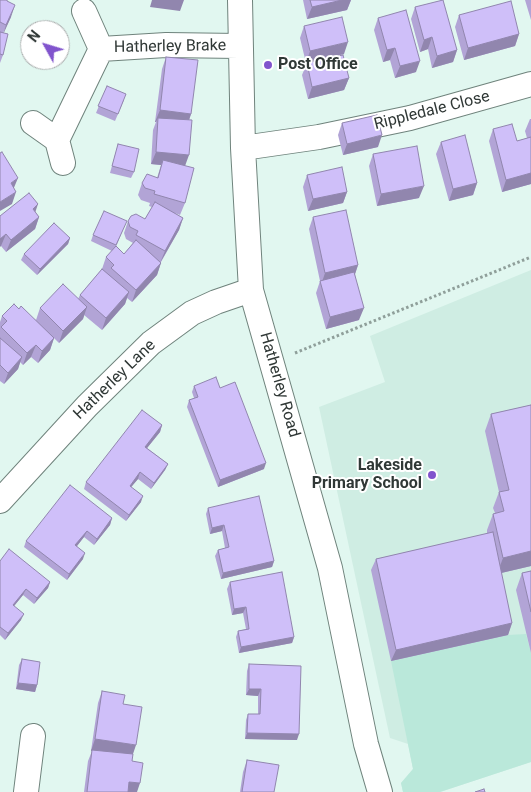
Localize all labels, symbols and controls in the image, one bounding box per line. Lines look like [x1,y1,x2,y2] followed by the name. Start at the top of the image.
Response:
[20,20,70,70] north arrow
[25,27,43,45] text: N
[114,36,226,58] street label: Hatherley Brake
[278,55,358,75] place label: Post Office
[262,59,274,71] marker: Post Office
[372,87,492,135] street label: Rippledale Close
[255,330,303,440] street label: Hatherley Road
[70,336,160,424] street label: Hatherley Lane
[312,456,422,494] place label: Lakeside Primary School
[426,469,438,481] marker: Lakeside Primary School

